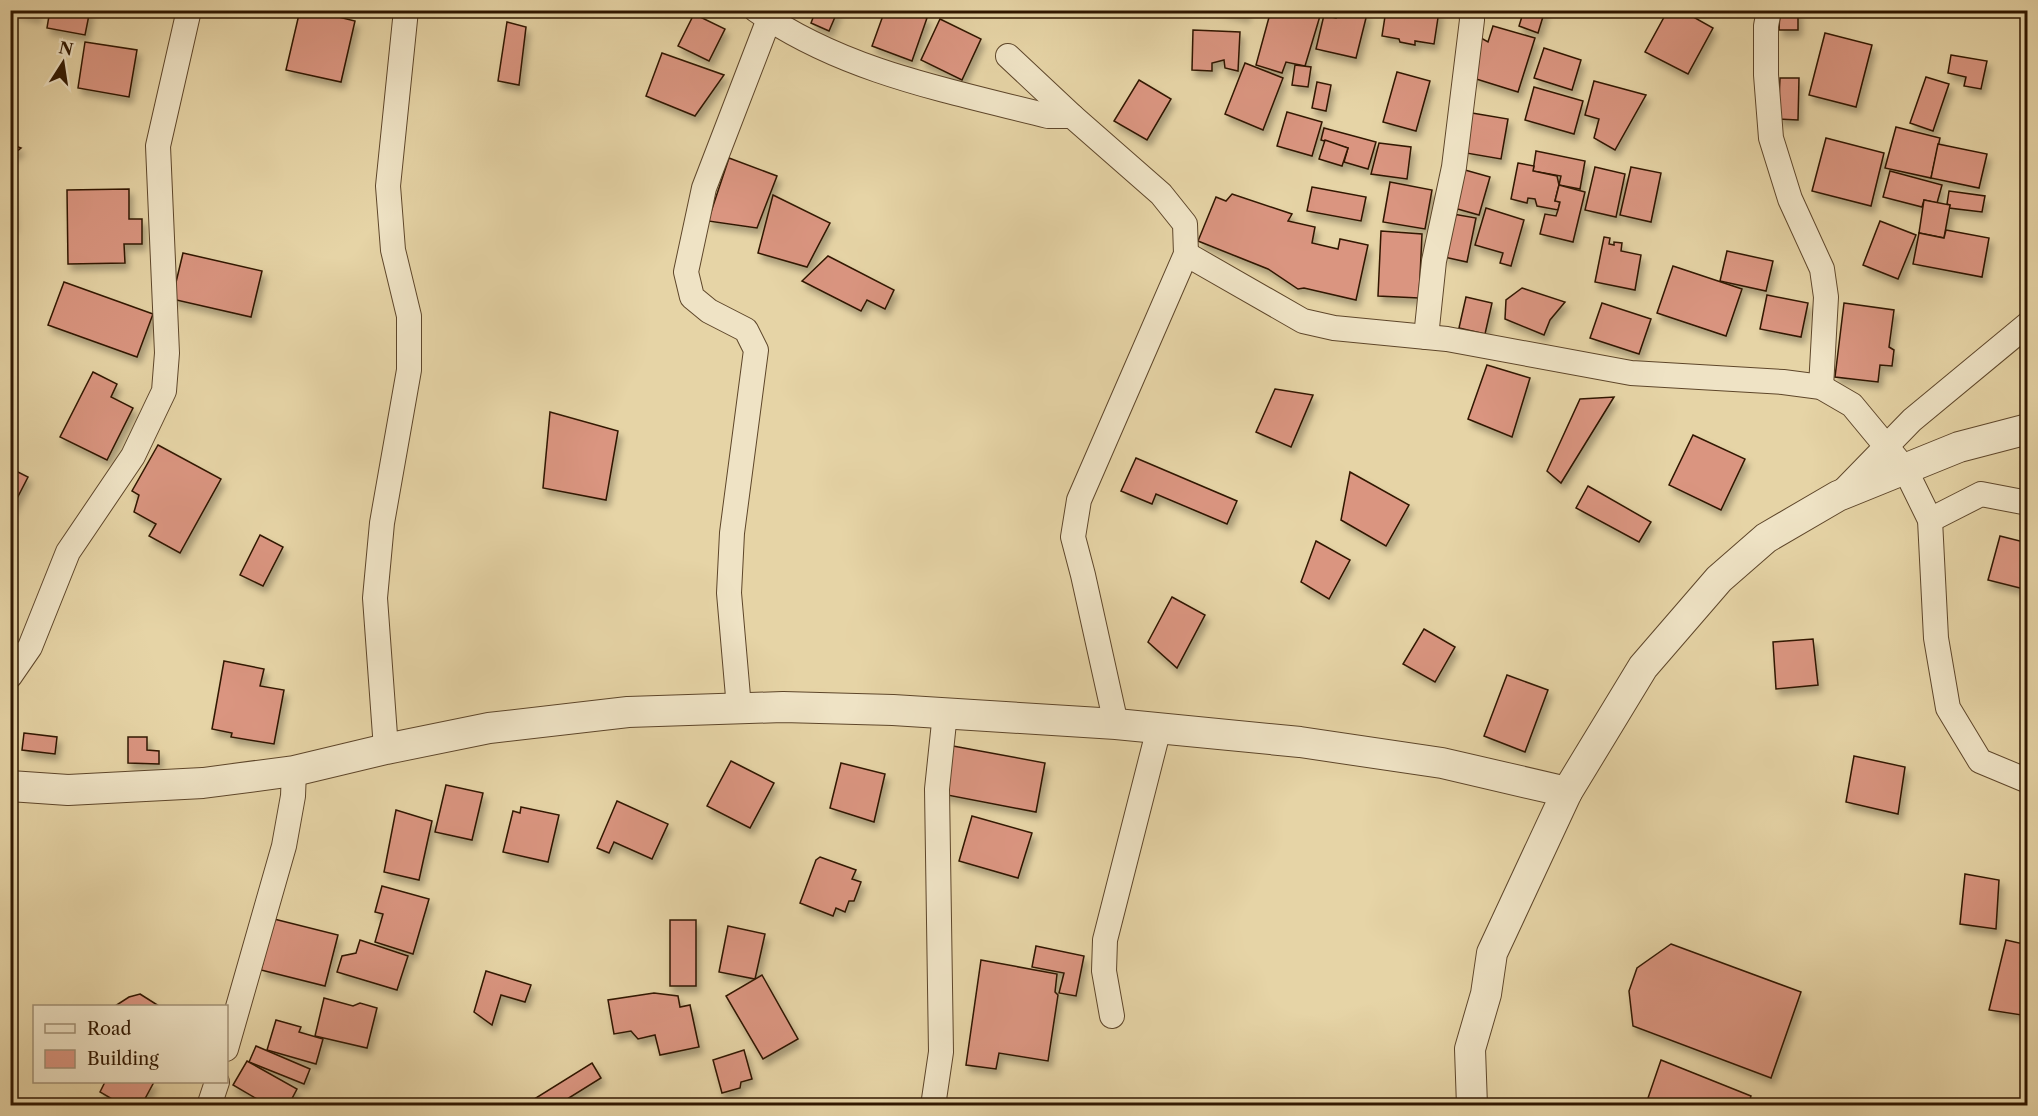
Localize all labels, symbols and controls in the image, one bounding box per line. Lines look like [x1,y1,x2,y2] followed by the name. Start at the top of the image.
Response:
[33,33,93,93] north arrow
[57,37,75,60] text: N
[33,1005,228,1083] legend
[87,1018,132,1040] text: Road
[87,1048,159,1070] text: Building

